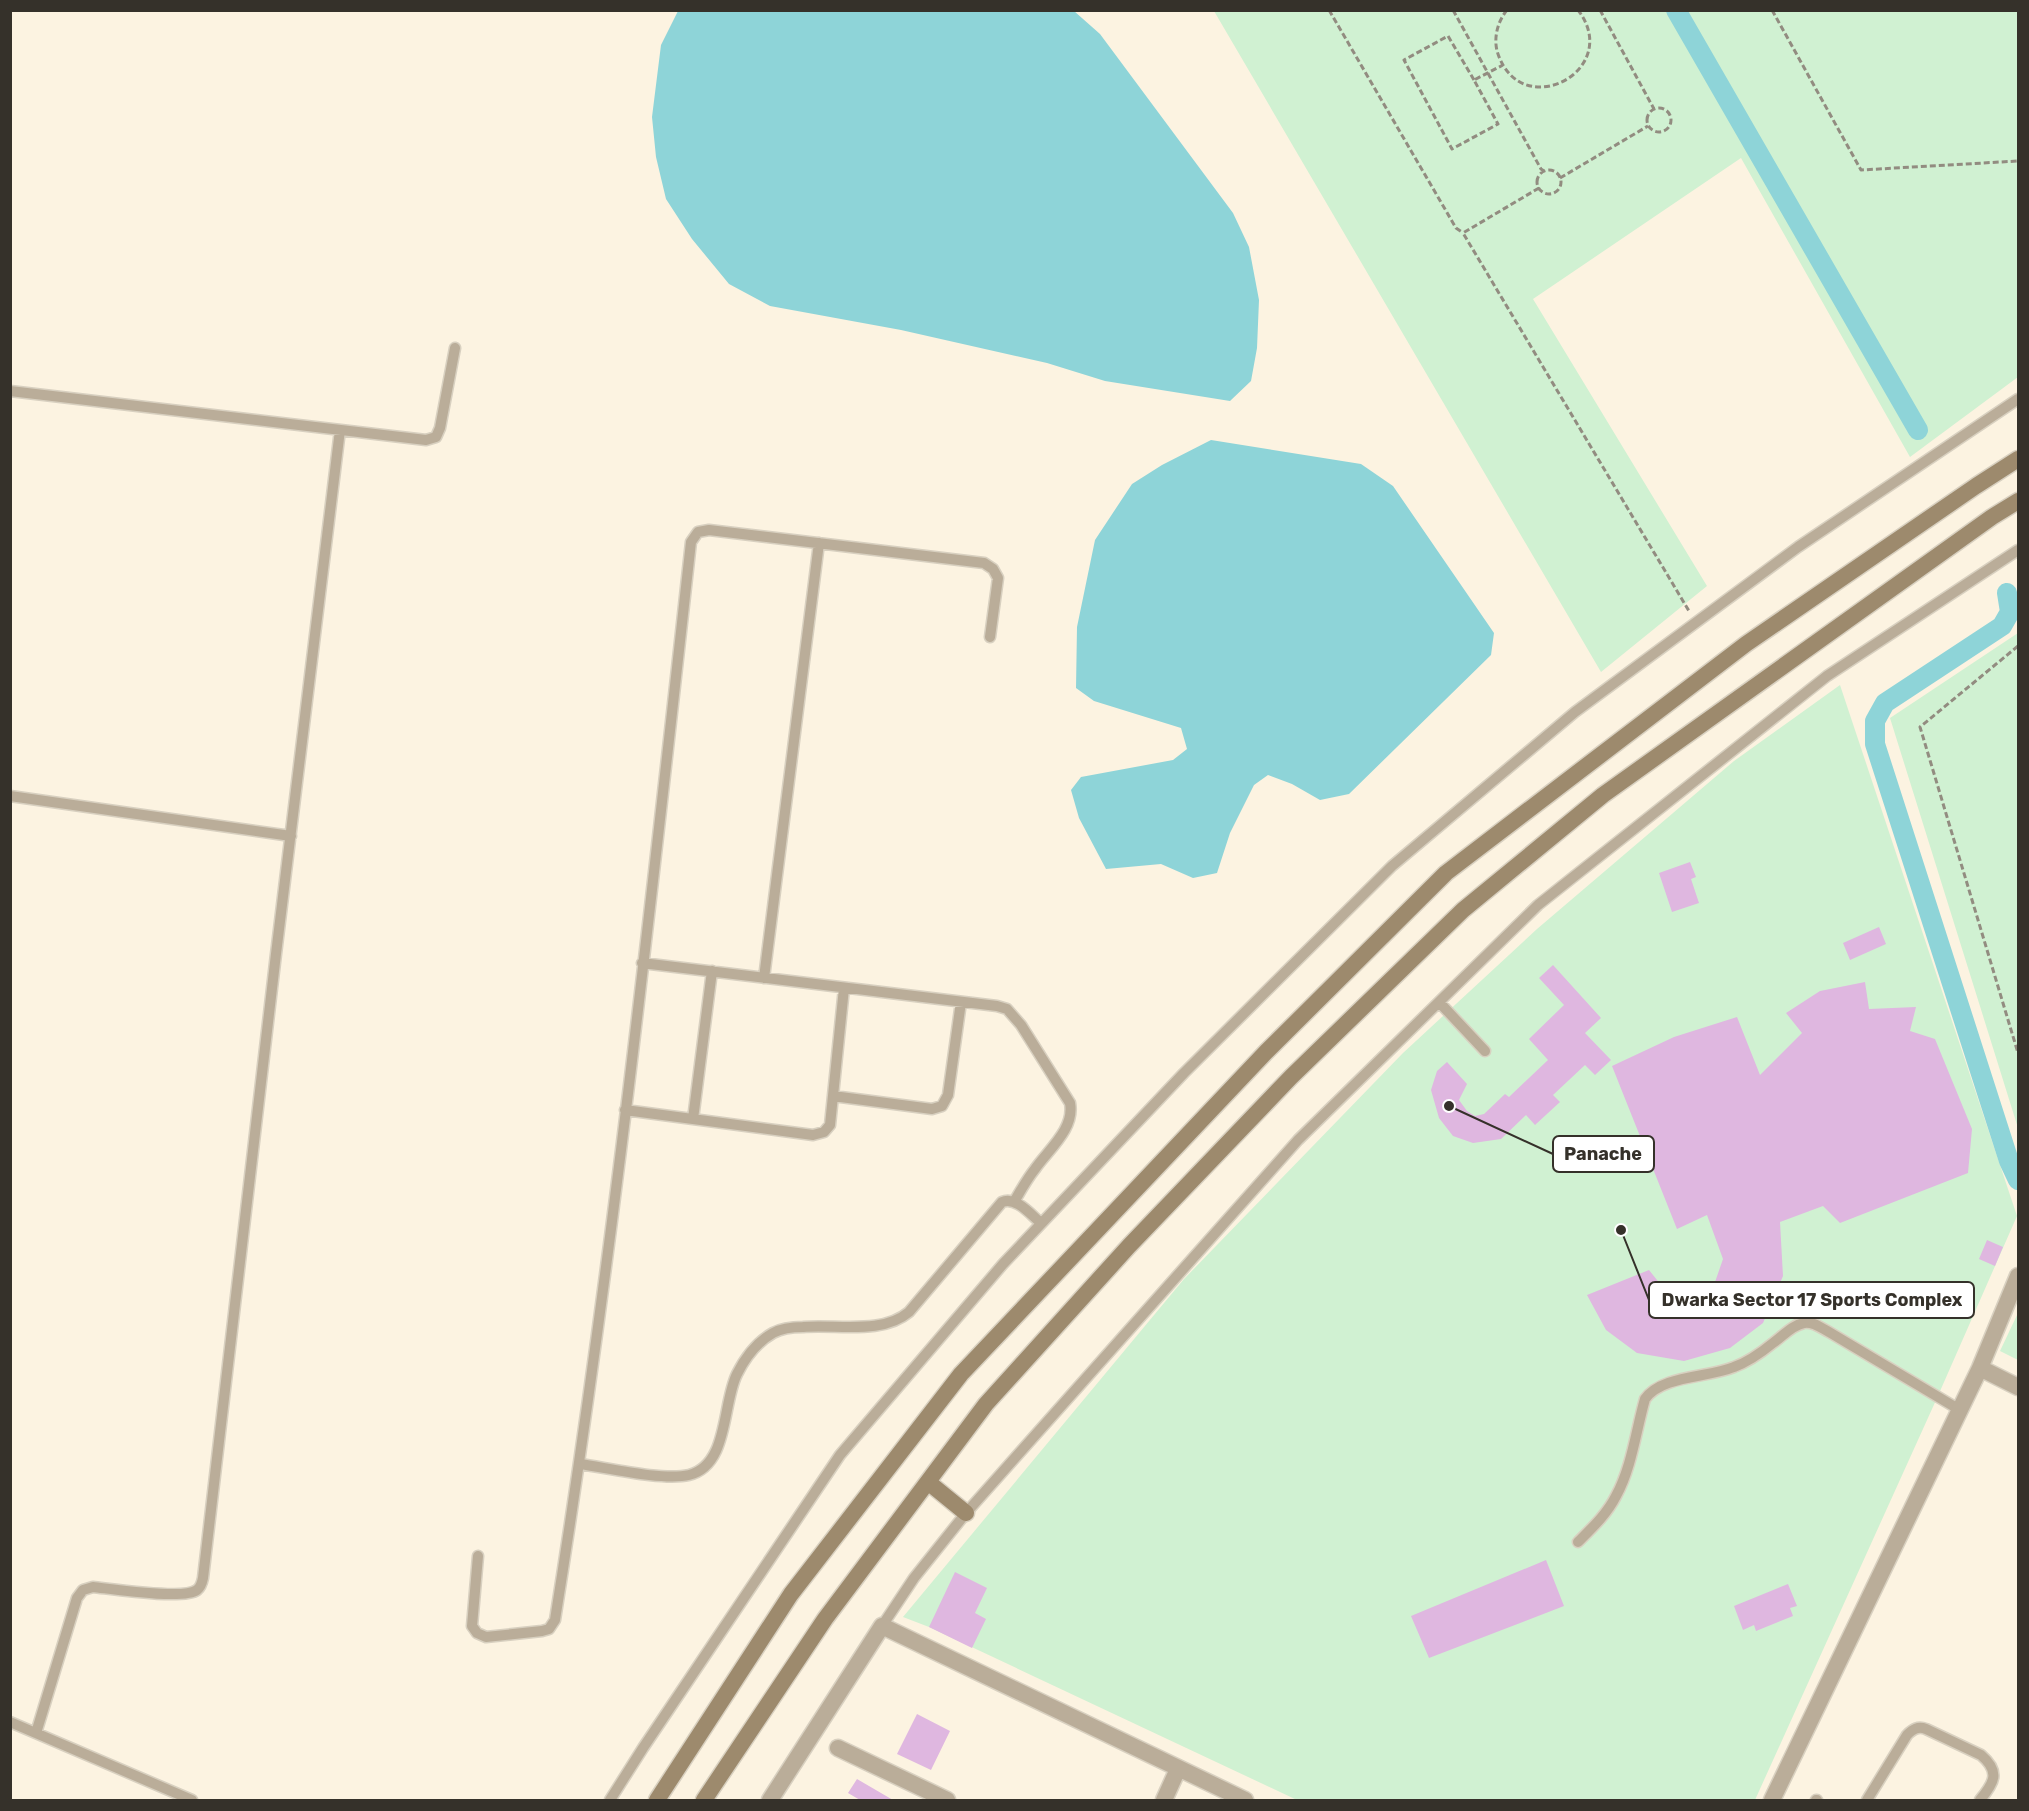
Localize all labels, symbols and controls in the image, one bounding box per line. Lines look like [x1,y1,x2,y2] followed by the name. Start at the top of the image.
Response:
[1553,1136,1654,1172] callout: Panache
[1564,1143,1642,1165] text: Panache
[1649,1282,1974,1318] callout: Dwarka Sector 17 Sports Complex
[1662,1289,1963,1311] text: Dwarka Sector 17 Sports Complex

